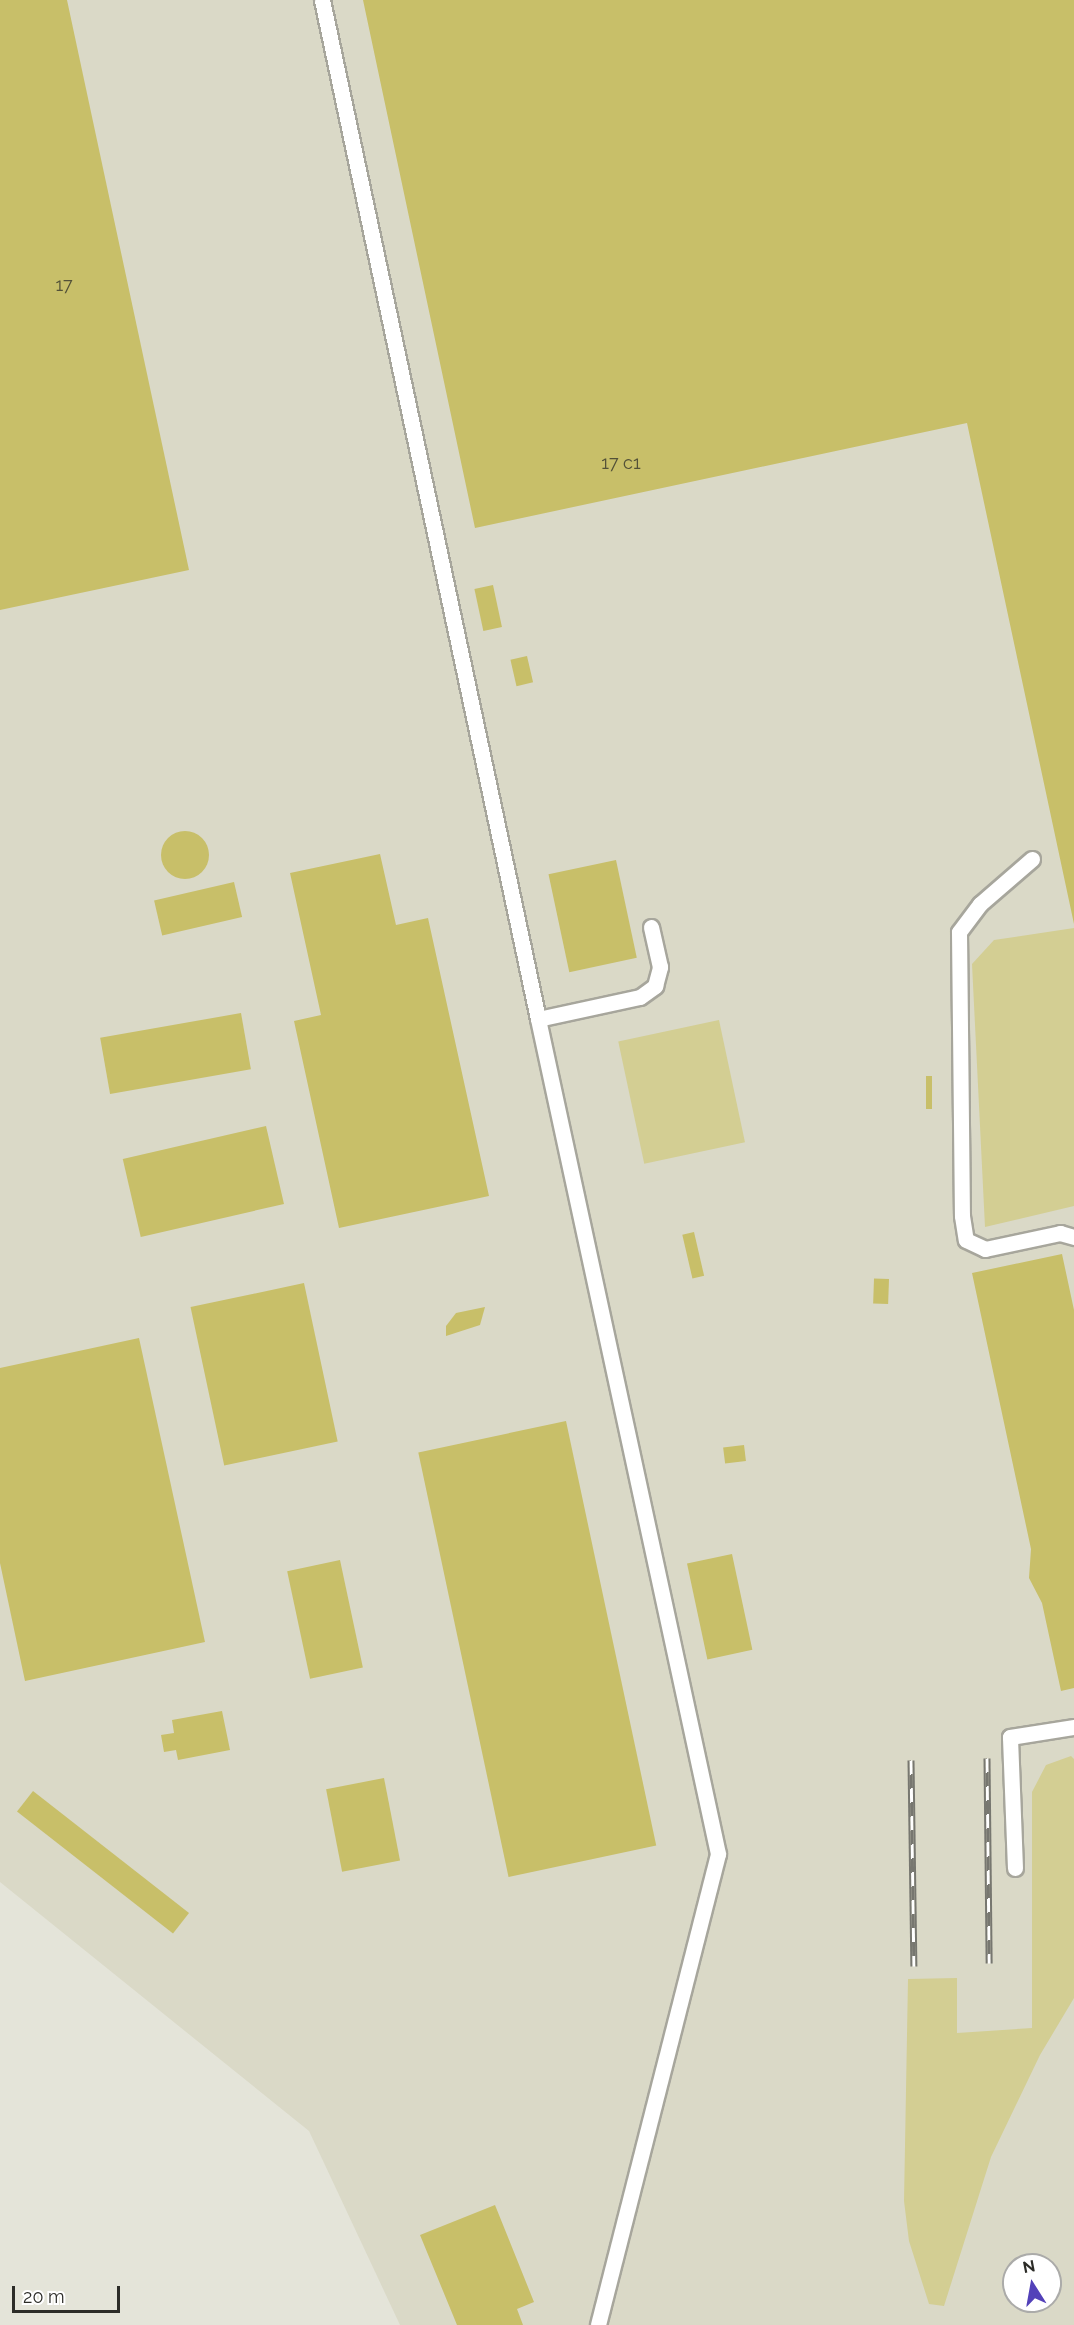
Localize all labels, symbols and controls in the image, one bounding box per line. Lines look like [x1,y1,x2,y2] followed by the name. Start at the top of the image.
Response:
[55,274,73,296] house number: 17
[601,452,641,474] house number: 17 с1
[1002,2253,1062,2313] north arrow
[1021,2256,1037,2277] text: N
[15,2274,123,2312] scale bar
[23,2286,65,2307] text: 20 m

